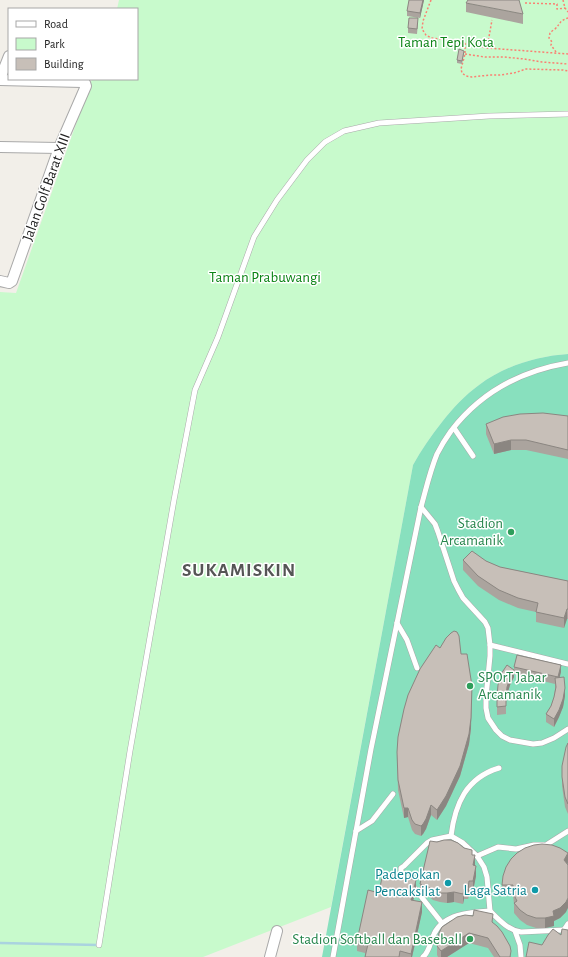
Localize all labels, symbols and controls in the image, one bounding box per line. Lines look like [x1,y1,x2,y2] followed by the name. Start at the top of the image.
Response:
[8,8,138,80] legend
[44,18,68,30] text: Road
[398,35,494,50] park label: Taman Tepi Kota
[44,38,65,50] text: Park
[44,58,84,70] text: Building
[20,131,73,243] street label: Jalan Golf Barat XIII
[209,270,321,285] park label: Taman Prabuwangi
[440,516,503,548] place label: Stadion Arcamanik
[506,527,516,537] marker: Stadion Arcamanik
[182,561,296,580] district label: SUKAMISKIN
[478,670,547,702] place label: SPOrT Jabar Arcamanik
[465,681,475,691] marker: SPOrT Jabar Arcamanik
[374,867,440,899] place label: Padepokan Pencaksilat
[443,878,453,888] marker: Padepokan Pencaksilat
[463,883,527,898] place label: Laga Satria
[530,885,540,895] marker: Laga Satria
[292,932,462,947] place label: Stadion Softball dan Baseball
[465,934,475,944] marker: Stadion Softball dan Baseball

